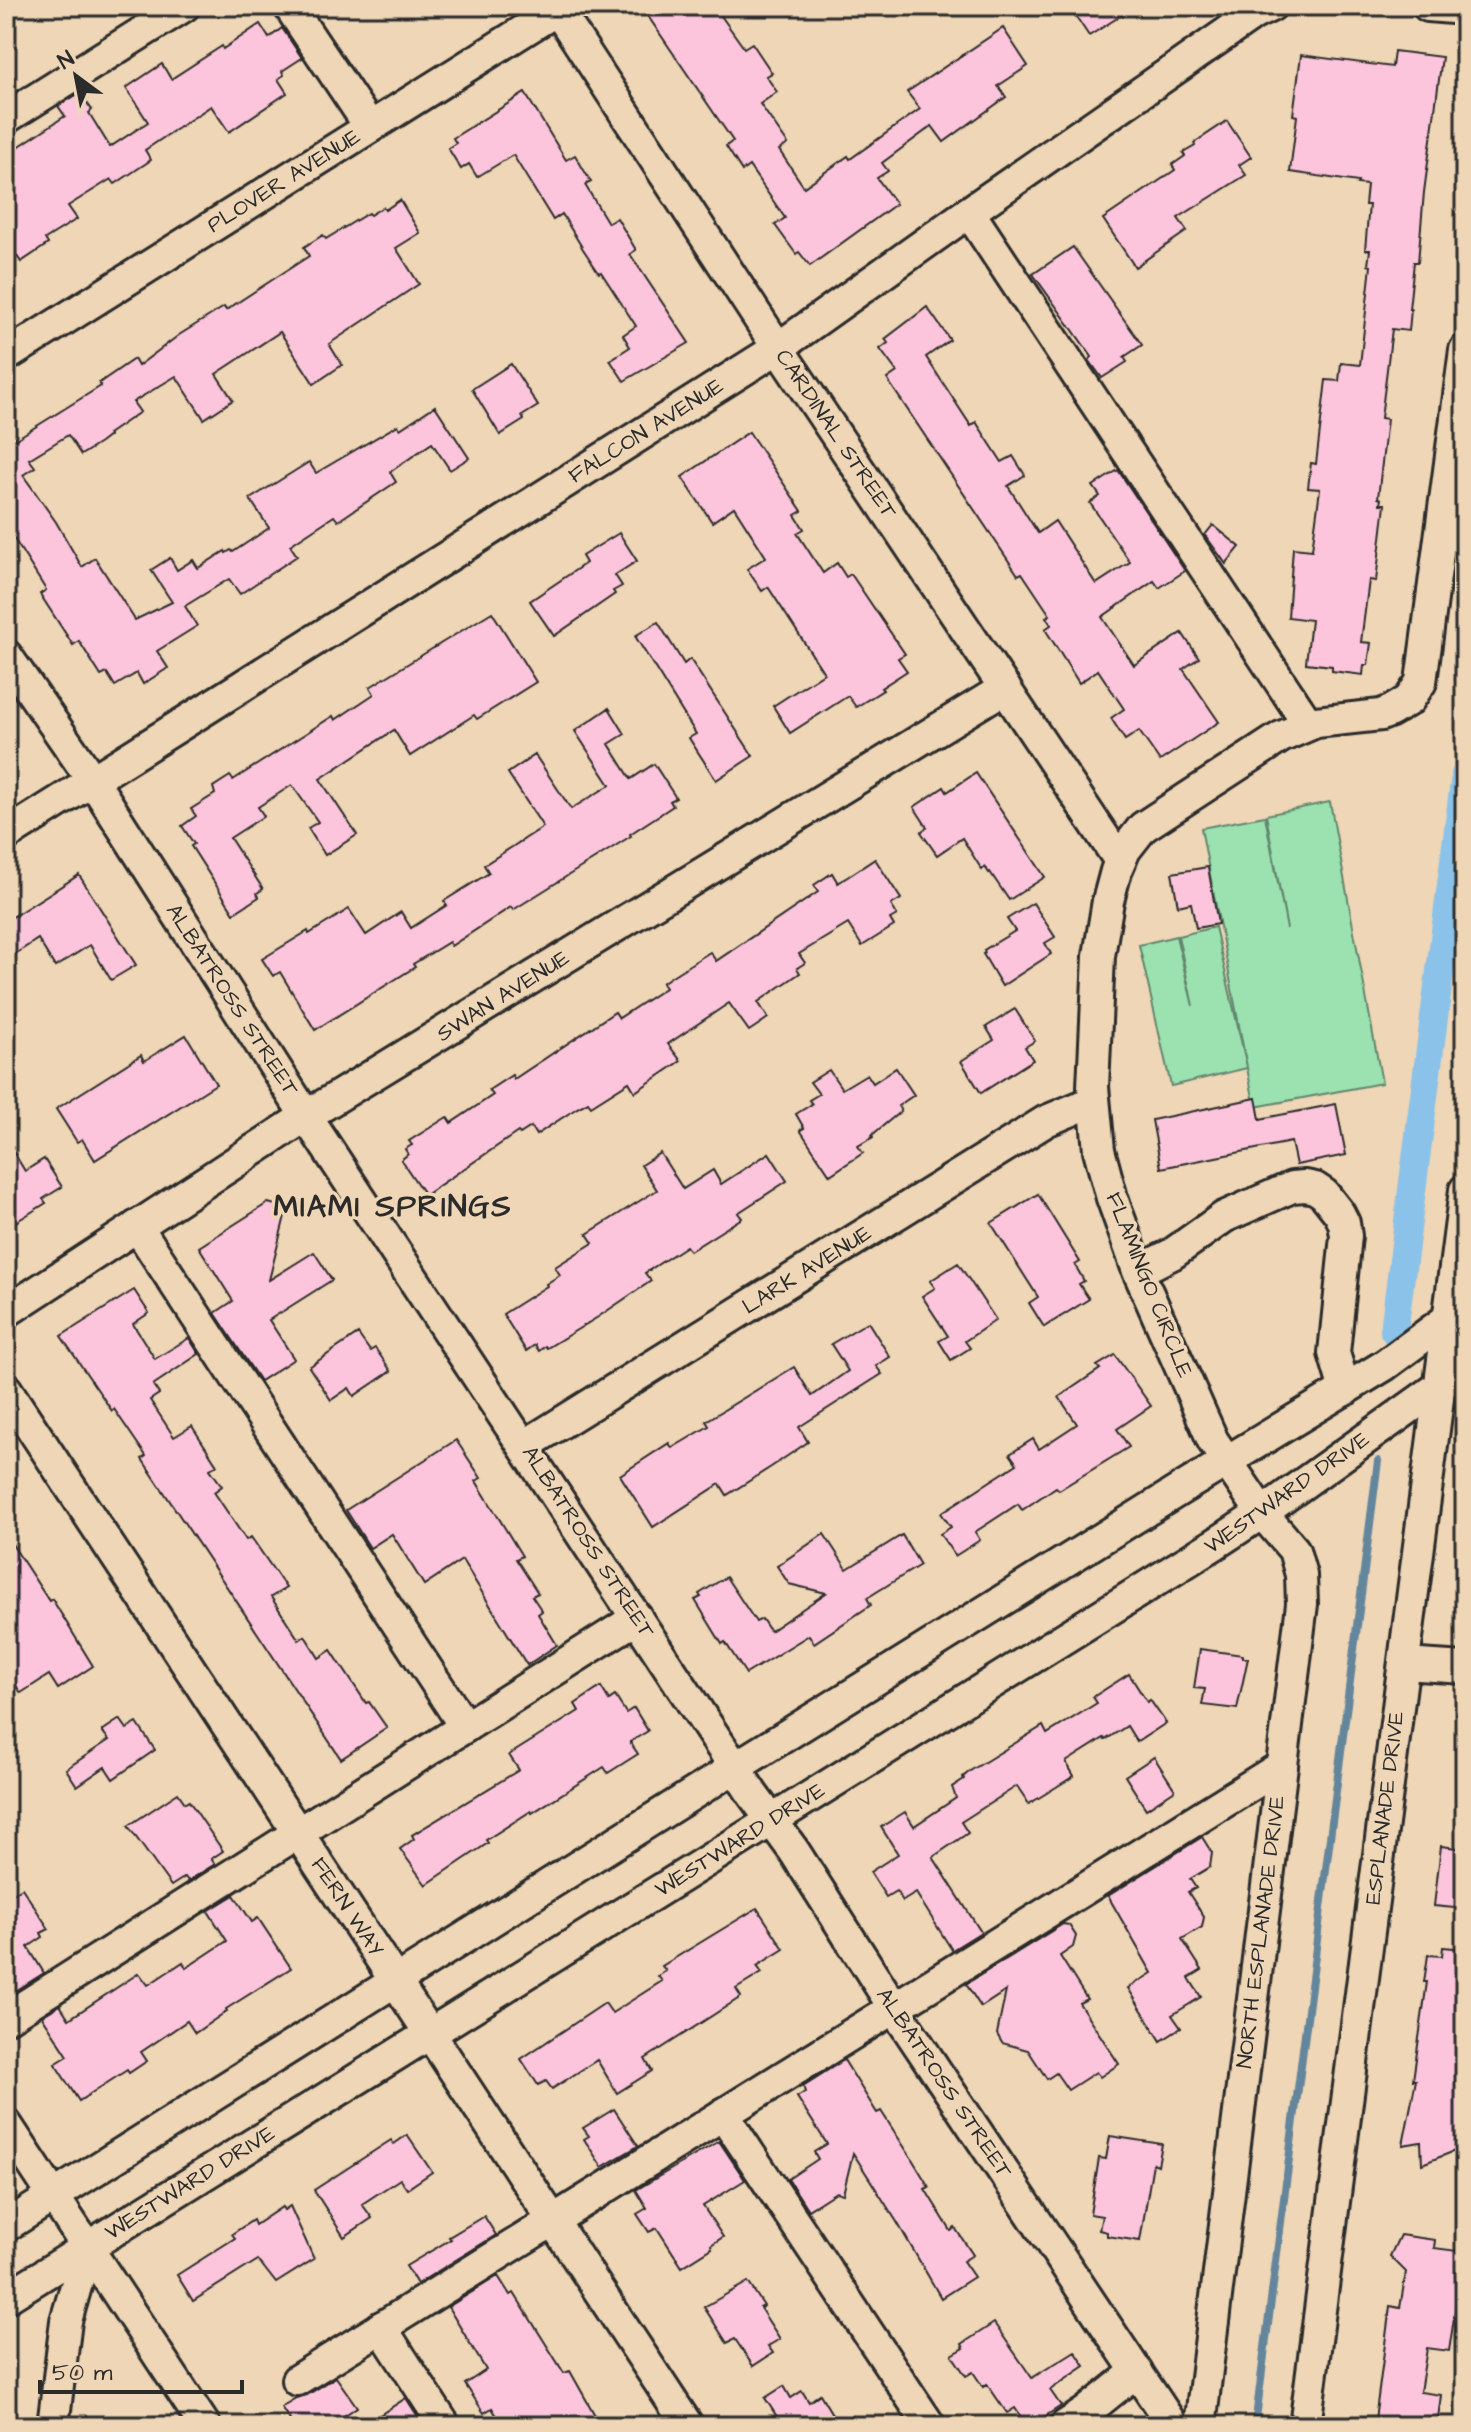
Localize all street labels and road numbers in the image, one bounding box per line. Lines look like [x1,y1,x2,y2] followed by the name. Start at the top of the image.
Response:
[201,121,367,241] street label: PLOVER AVENUE
[768,343,904,525] street label: CARDINAL STREET
[563,371,729,491] street label: FALCON AVENUE
[158,898,306,1102] street label: ALBATROSS STREET
[431,943,575,1049] street label: SWAN AVENUE
[1098,1188,1200,1382] street label: FLAMINGO CIRCLE
[736,1218,878,1322] street label: LARK AVENUE
[1198,1424,1376,1562] street label: WESTWARD DRIVE
[514,1440,662,1644] street label: ALBATROSS STREET
[1358,1710,1412,1906] street label: ESPLANADE DRIVE
[649,1775,831,1905] street label: WESTWARD DRIVE
[1229,1794,1293,2070] street label: NORTH ESPLANADE DRIVE
[303,1851,391,1963] street label: FERN WAY
[869,1982,1020,2185] street label: ALBATROSS STREET
[99,2118,281,2248] street label: WESTWARD DRIVE

